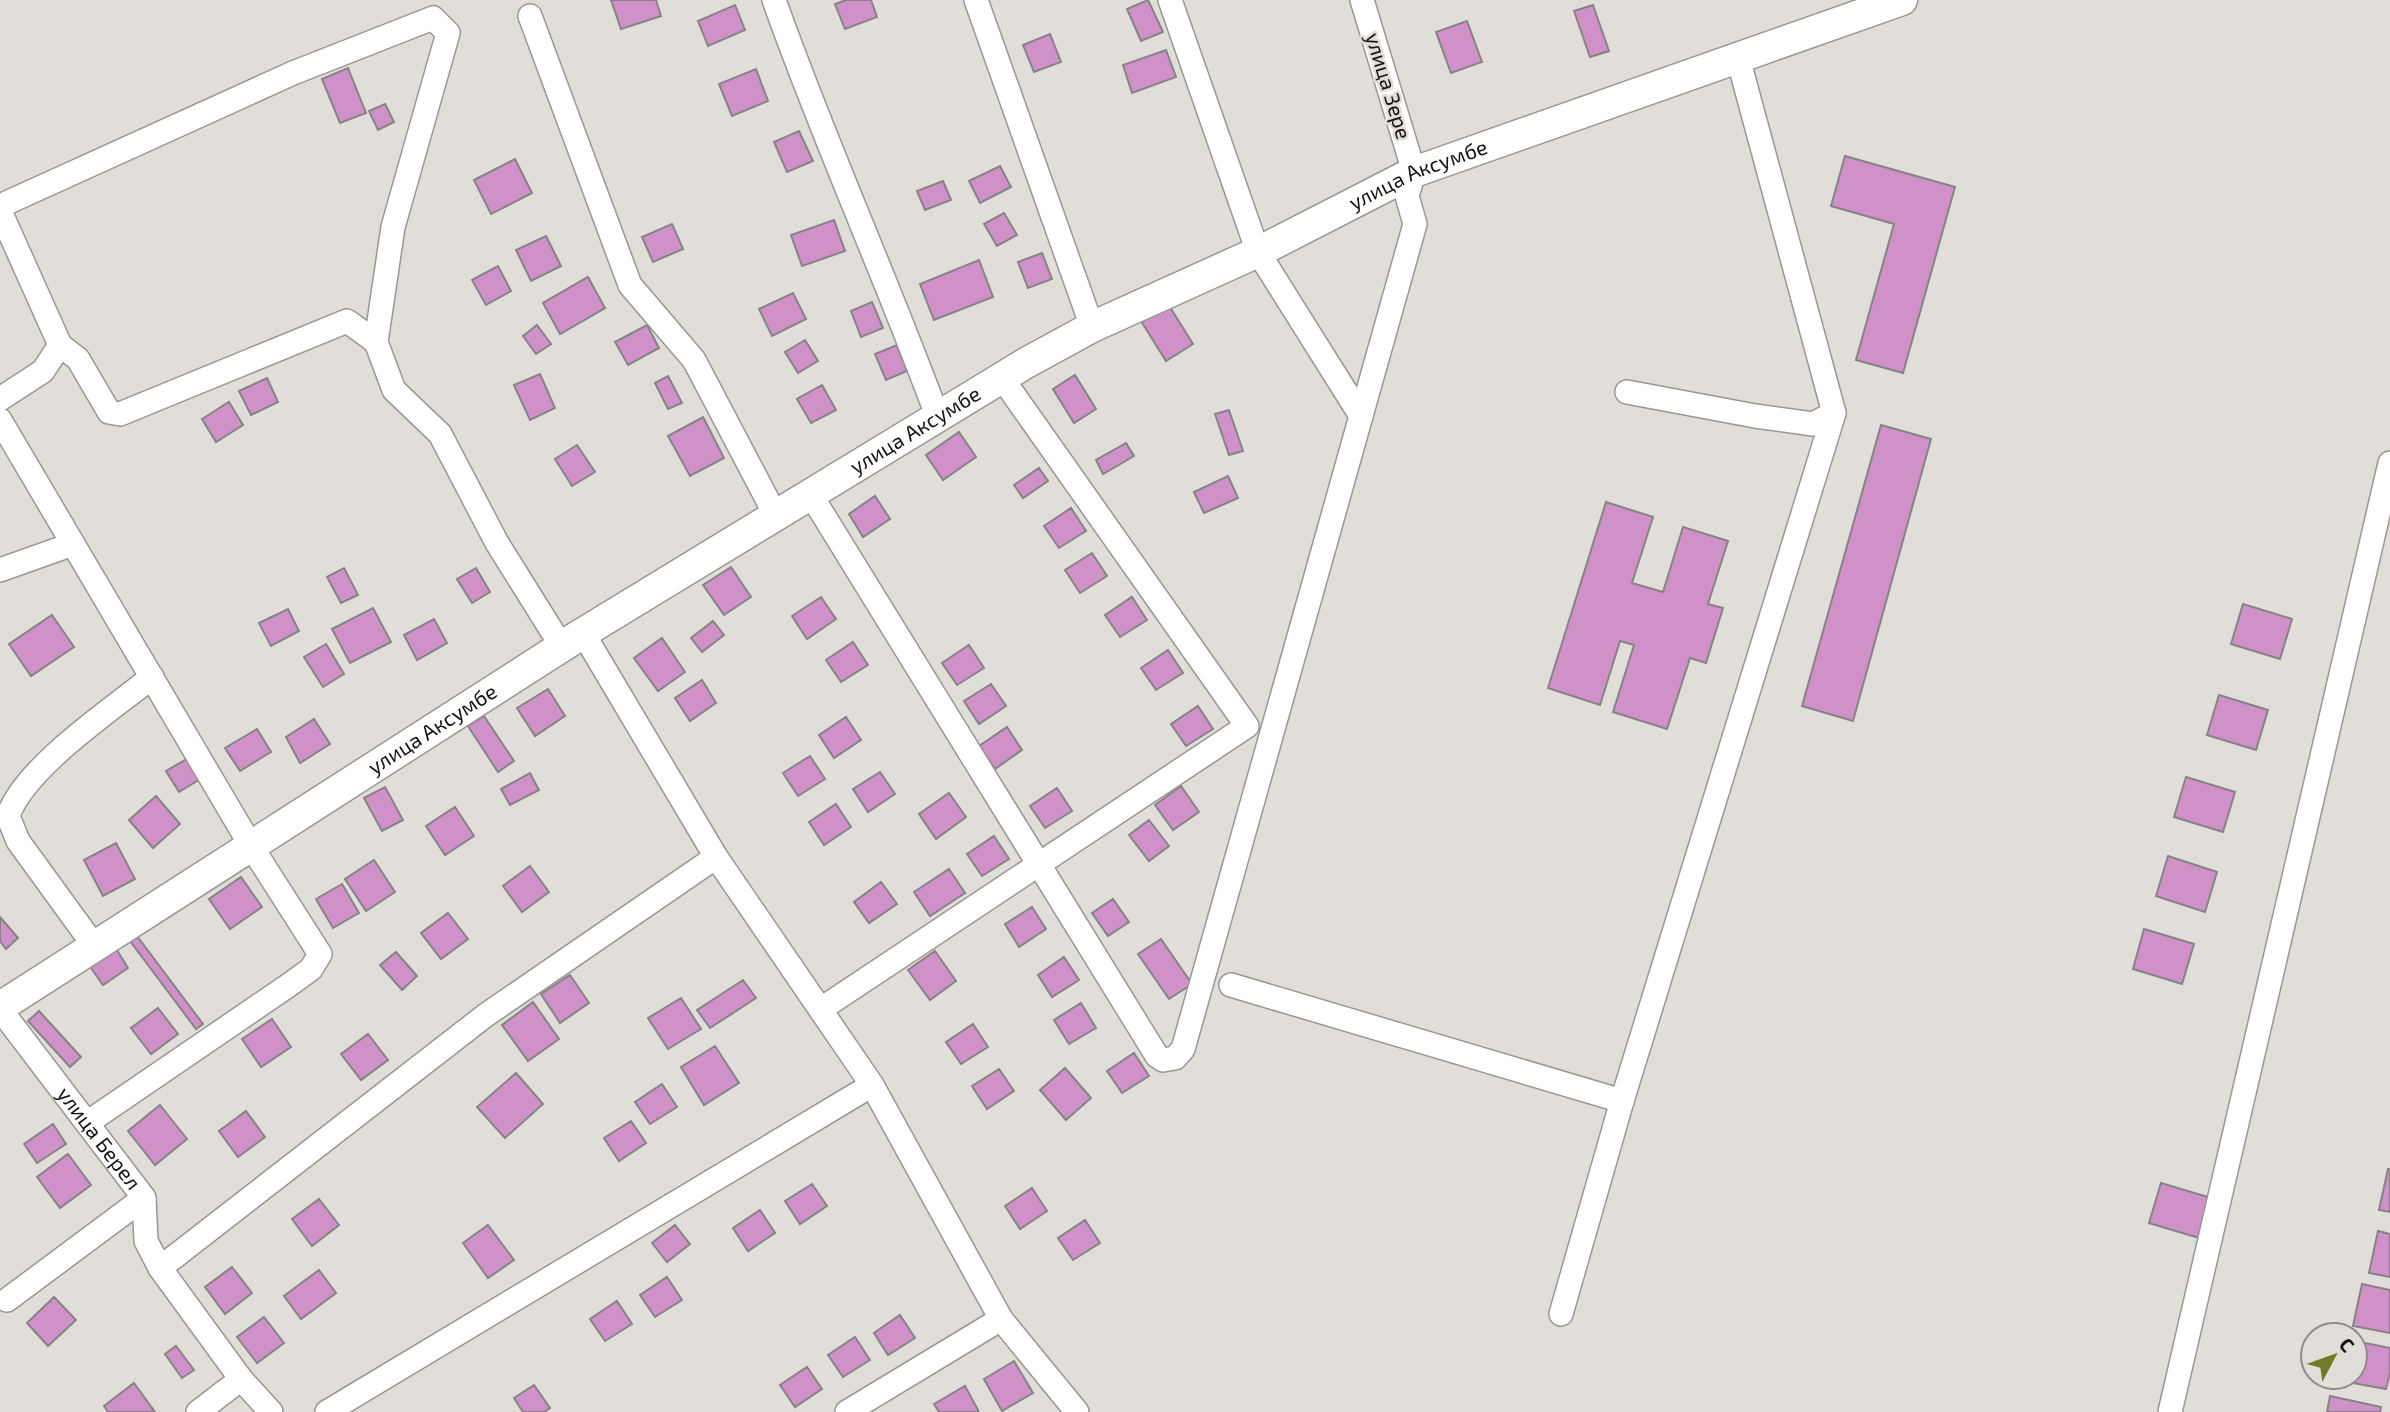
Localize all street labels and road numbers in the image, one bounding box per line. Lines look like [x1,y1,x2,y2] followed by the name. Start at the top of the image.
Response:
[1360,29,1417,142] street label: улица Зере
[1344,133,1490,215] street label: улица Аксумбе
[845,380,984,479] street label: улица Аксумбе
[363,678,501,780] street label: улица Аксумбе
[52,1081,147,1194] street label: улица Берел

